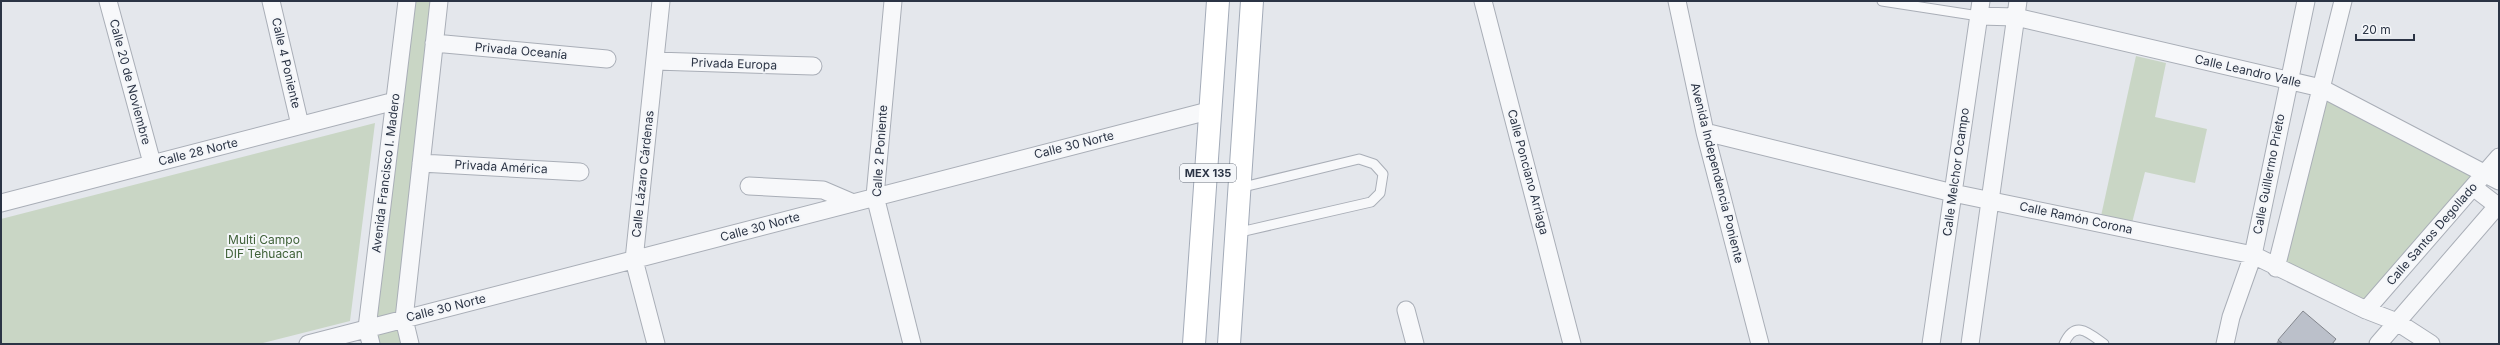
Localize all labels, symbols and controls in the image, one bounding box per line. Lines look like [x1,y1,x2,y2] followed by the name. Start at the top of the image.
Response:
[269,16,304,110] street label: Calle 4 Poniente
[2356,16,2414,42] scale bar
[106,17,154,146] street label: Calle 20 de Noviembre
[2362,22,2391,37] text: 20 m
[474,39,568,62] street label: Privada Oceanía
[2193,51,2303,90] street label: Calle Leandro Valle
[691,55,777,72] street label: Privada Europa
[1688,81,1747,265] street label: Avenida Independencia Poniente
[368,92,403,254] street label: Avenida Francisco I. Madero
[869,105,890,197] street label: Calle 2 Poniente
[1939,107,1972,237] street label: Calle Melchor Ocampo
[1505,108,1552,236] street label: Calle Ponciano Arriaga
[628,110,657,238] street label: Calle Lázaro Cárdenas
[2249,112,2288,235] street label: Calle Guillermo Prieto
[1032,127,1115,162] street label: Calle 30 Norte
[156,134,239,169] street label: Calle 28 Norte
[454,157,548,176] street label: Privada América
[1180,164,1236,182] road number: MEX 135
[2383,179,2480,288] street label: Calle Santos Degollado
[2018,198,2134,237] street label: Calle Ramón Corona
[718,209,801,244] street label: Calle 30 Norte
[225,232,303,261] park label: Multi Campo DIF Tehuacan
[404,290,487,325] street label: Calle 30 Norte

